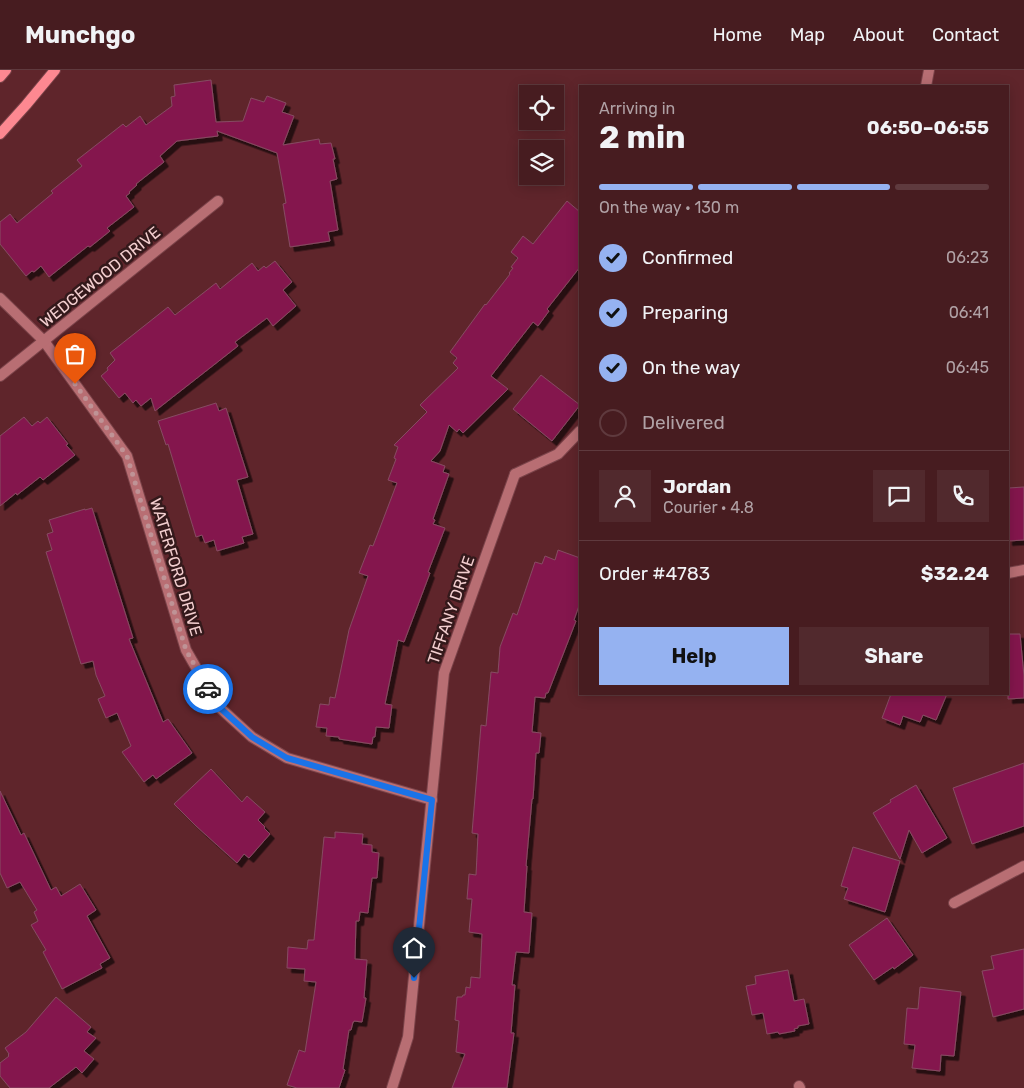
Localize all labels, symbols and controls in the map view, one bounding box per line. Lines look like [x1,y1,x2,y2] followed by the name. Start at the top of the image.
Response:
[25,21,135,49] text: Munchgo
[713,24,762,46] text: Home
[790,24,825,46] text: Map
[853,24,904,46] text: About
[932,24,999,46] text: Contact
[519,85,564,185] map controls
[519,85,564,130] button: locate
[599,99,675,118] text: Arriving in
[867,116,989,139] text: 06:50–06:55
[599,118,686,156] text: 2 min
[519,140,564,185] button: layers
[599,198,739,217] text: On the way · 130 m
[36,223,164,331] street label: WEDGEWOOD DRIVE
[599,244,627,272] icon: check
[642,246,733,269] text: Confirmed
[946,248,989,267] text: 06:23
[599,299,627,327] icon: check
[642,301,728,324] text: Preparing
[949,303,989,322] text: 06:41
[54,333,96,384] pin
[61,340,89,368] icon: bag
[599,354,627,382] icon: check
[642,356,740,379] text: On the way
[946,358,989,377] text: 06:45
[642,411,725,434] text: Delivered
[599,470,651,522] button: person
[873,470,925,522] button: chat
[937,470,989,522] button: phone
[663,475,731,498] text: Jordan
[146,496,206,638] street label: WATERFORD DRIVE
[663,498,754,517] text: Courier · 4.8
[424,553,478,667] street label: TIFFANY DRIVE
[599,562,710,585] text: Order #4783
[921,562,989,585] text: $32.24
[599,627,789,685] button: Help
[799,627,989,685] button: Share
[183,664,233,714] courier
[194,675,222,703] icon: car
[393,927,435,978] pin
[400,934,428,962] icon: home

